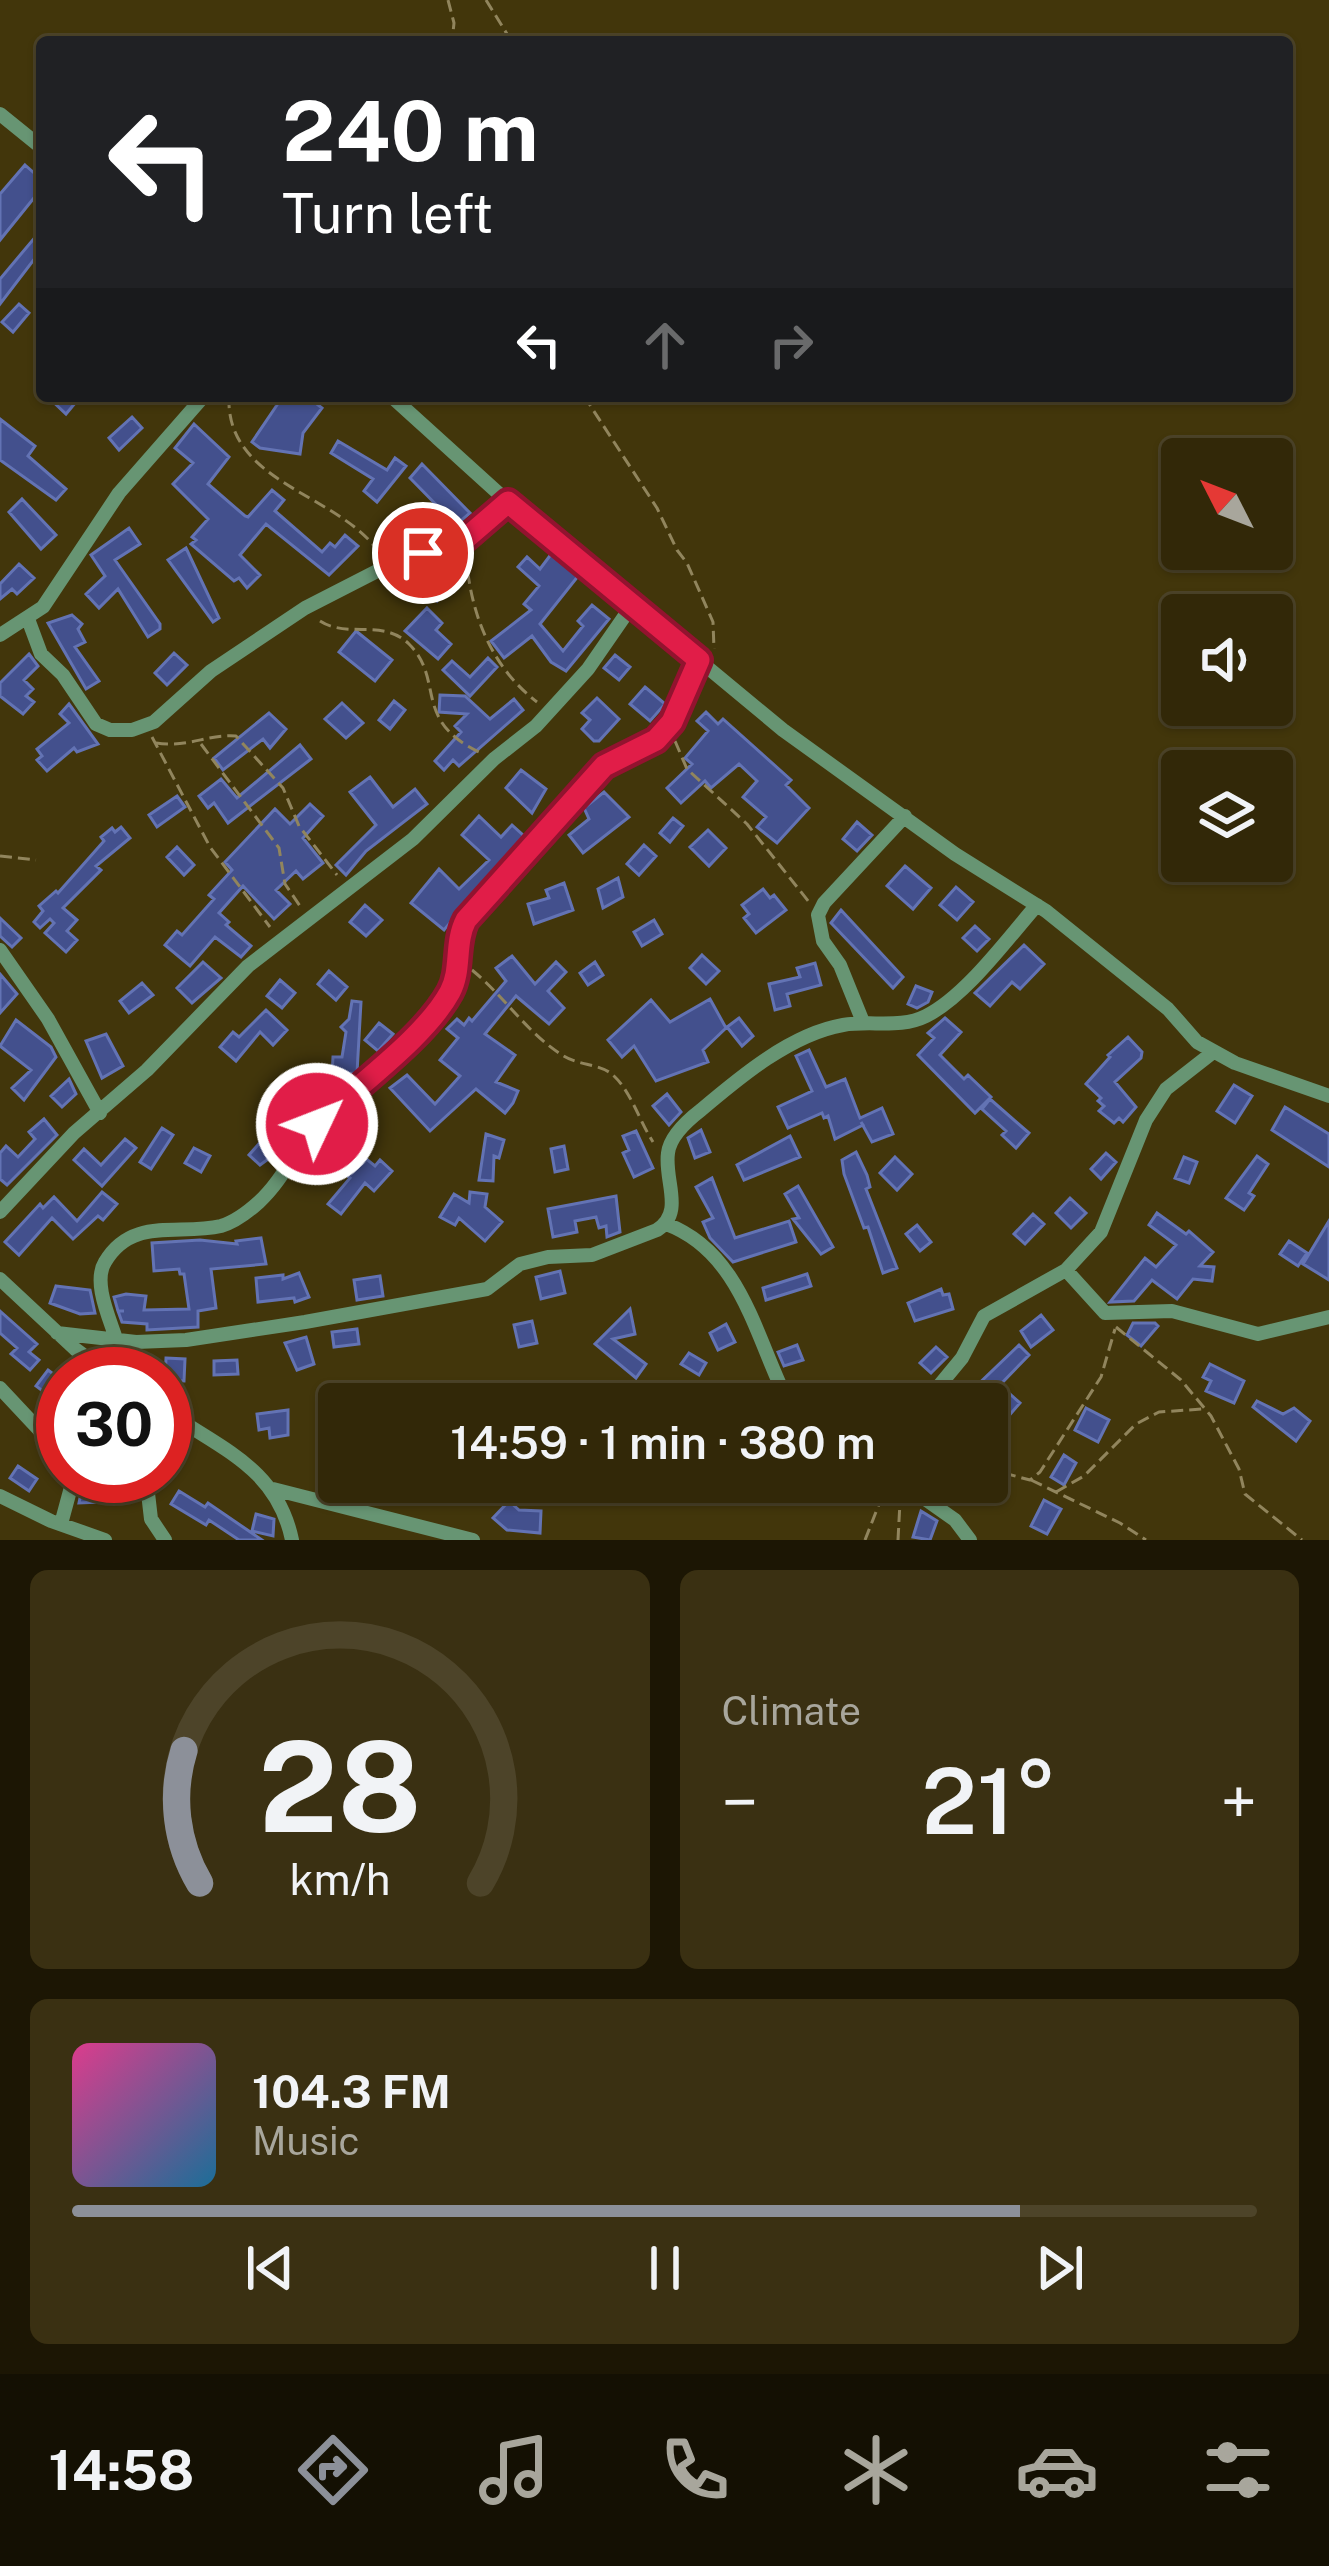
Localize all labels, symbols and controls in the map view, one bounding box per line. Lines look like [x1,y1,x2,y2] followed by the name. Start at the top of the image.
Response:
[282,81,539,180] text: 240 m
[84,84,240,240] icon: left
[282,182,493,245] text: Turn left
[506,312,572,378] icon: left
[632,312,698,378] icon: ahead
[758,312,824,378] icon: right
[1161,438,1293,570] north arrow
[1161,438,1293,882] map controls
[372,502,474,604] pin
[390,520,456,586] icon: arrive
[1161,594,1293,726] button: sound
[1161,750,1293,882] button: layers
[254,1061,380,1187] position arrow
[36,1347,192,1503] speed limit sign: 30
[450,1416,876,1469] text: 14:59 · 1 min · 380 m
[722,1688,861,1734] text: Climate
[258,1713,421,1860] text: 28
[922,1748,1057,1854] text: 21°
[722,1763,758,1841] text: −
[1220,1763,1257,1841] text: +
[289,1853,390,1904] text: km/h
[252,2065,451,2118] text: 104.3 FM
[252,2118,360,2164] text: Music
[237,2235,303,2301] icon: previous
[632,2235,698,2301] icon: pause
[1027,2235,1093,2301] icon: next
[291,2428,375,2512] icon: directions
[472,2428,556,2512] icon: music
[653,2428,737,2512] icon: phone
[834,2428,918,2512] icon: climate
[1015,2428,1099,2512] icon: car
[1196,2428,1280,2512] icon: filters
[49,2439,194,2502] text: 14:58

